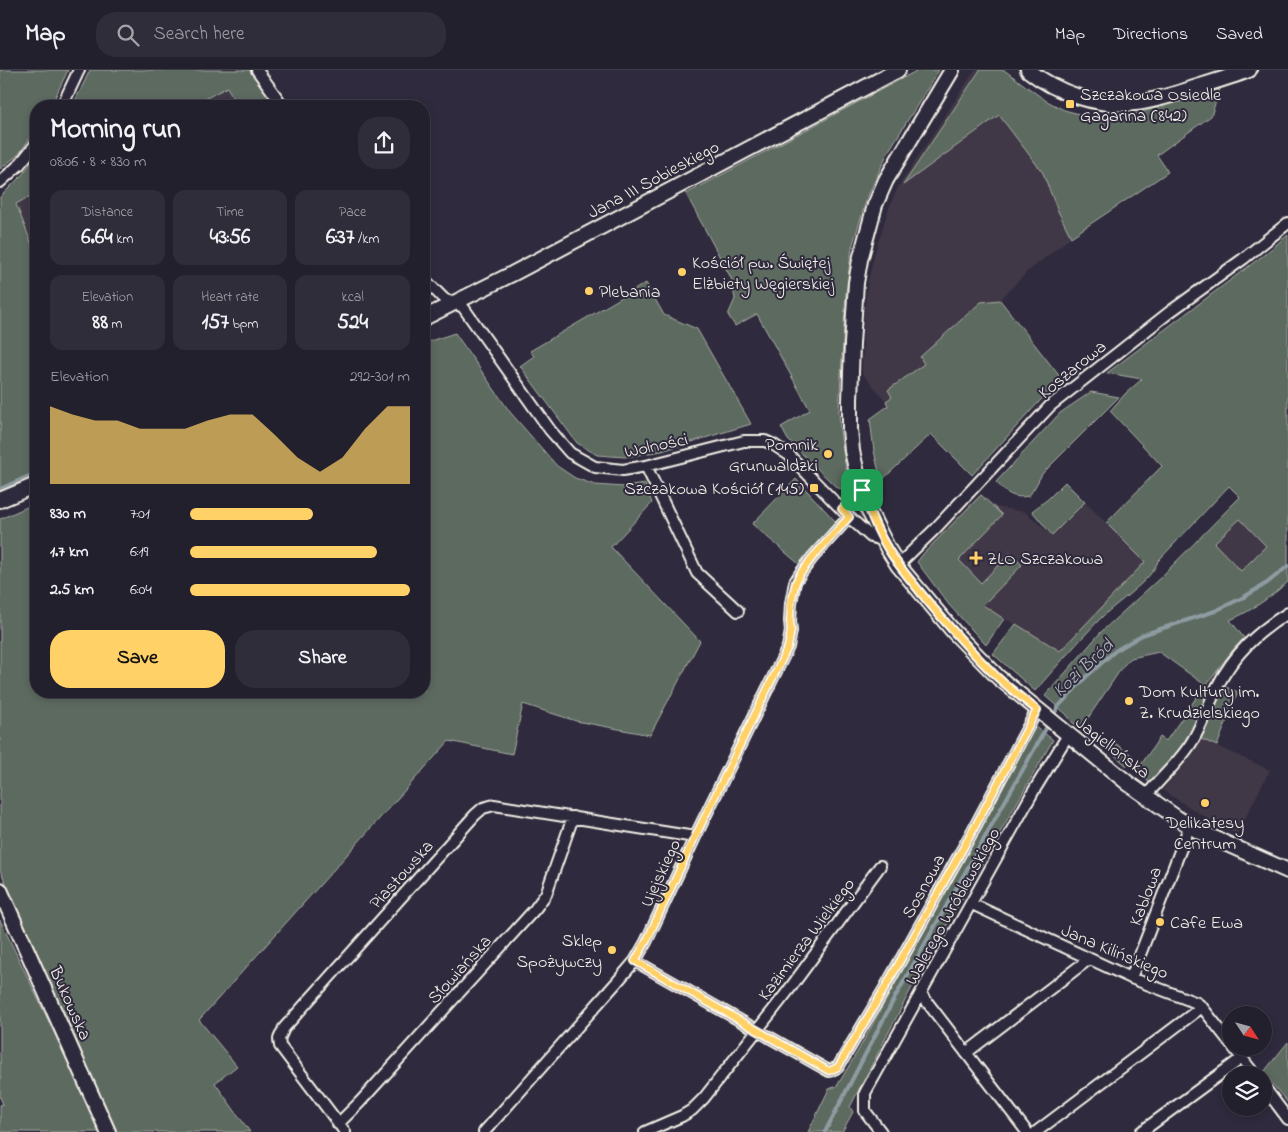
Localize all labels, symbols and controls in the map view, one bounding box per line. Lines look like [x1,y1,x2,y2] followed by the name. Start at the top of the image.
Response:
[96,12,446,57] search box
[25,17,66,52] text: Map
[114,21,142,49] icon: search
[154,21,245,48] text: Search here
[1055,22,1085,48] text: Map
[1113,22,1188,48] text: Directions
[1216,22,1263,48] text: Saved
[1080,83,1222,131] place label: Szczakowa Osiedle Gagarina (842)
[1064,98,1076,110] marker: Szczakowa Osiedle Gagarina (842)
[50,110,181,151] text: Morning run
[358,117,410,169] button: share
[583,135,725,227] street label: Jana III Sobieskiego
[50,150,146,174] text: 08:06 · 8 × 830 m
[82,202,133,223] text: Distance
[216,202,244,223] text: Time
[339,202,366,223] text: Pace
[81,223,113,253] text: 6.64
[210,223,250,253] text: 43:56
[326,223,354,253] text: 6:37
[113,229,133,250] text: km
[354,229,379,250] text: /km
[692,251,834,299] place label: Kościół pw. Świętej Elżbiety Węgierskiej
[676,266,688,278] marker: Kościół pw. Świętej Elżbiety Węgierskiej
[599,280,661,306] place label: Plebania
[583,285,595,297] marker: Plebania
[82,287,133,308] text: Elevation
[201,287,259,308] text: Heart rate
[342,287,364,308] text: kcal
[92,308,108,338] text: 88
[202,308,229,338] text: 157
[337,308,368,338] text: 524
[108,314,122,335] text: m
[229,314,258,335] text: bpm
[1034,335,1113,406] street label: Koszarowa
[50,365,109,389] text: Elevation
[350,365,410,389] text: 292–301 m
[622,428,691,466] street label: Wolności
[729,433,818,480] place label: Pomnik Grunwaldzki
[822,448,834,460] marker: Pomnik Grunwaldzki
[841,469,883,511] pin
[848,476,876,504] icon: arrive
[624,477,804,503] place label: Szczakowa Kościół (145)
[808,482,820,494] marker: Szczakowa Kościół (145)
[50,502,86,526] text: 830 m
[130,502,150,526] text: 7:01
[50,540,88,564] text: 1.7 km
[130,540,148,564] text: 6:19
[987,547,1103,573] place label: ZLO Szczakowa
[969,551,983,565] marker: ZLO Szczakowa
[50,578,94,602] text: 2.5 km
[130,578,152,602] text: 6:04
[50,630,225,688] button: Save
[235,630,410,688] button: Share
[1047,633,1121,704] water label: Kozi Bród
[1138,680,1260,728] place label: Dom Kultury im. Z. Krudzielskiego
[1123,695,1135,707] marker: Dom Kultury im. Z. Krudzielskiego
[1068,711,1155,787] street label: Jagiellońska
[1199,797,1211,809] marker: Delikatesy Centrum
[1165,811,1244,858] place label: Delikatesy Centrum
[900,824,1009,991] street label: Walerego Wróblewskiego
[364,835,441,916] street label: Piastowska
[635,836,690,913] street label: Ujejskiego
[896,850,953,924] street label: Sosnowa
[1124,863,1170,930] street label: Kablowa
[753,873,863,1008] street label: Kazimierza Wielkiego
[1170,911,1243,937] place label: Cafe Ewa
[1154,916,1166,928] marker: Cafe Ewa
[1056,919,1172,988] street label: Jana Kilińskiego
[517,929,602,976] place label: Sklep Spożywczy
[422,930,499,1011] street label: Słowiańska
[606,944,618,956] marker: Sklep Spożywczy
[41,962,97,1045] street label: Bukowska
[1222,1006,1272,1056] north arrow
[1222,1006,1272,1116] map controls
[1222,1066,1272,1116] button: layers

